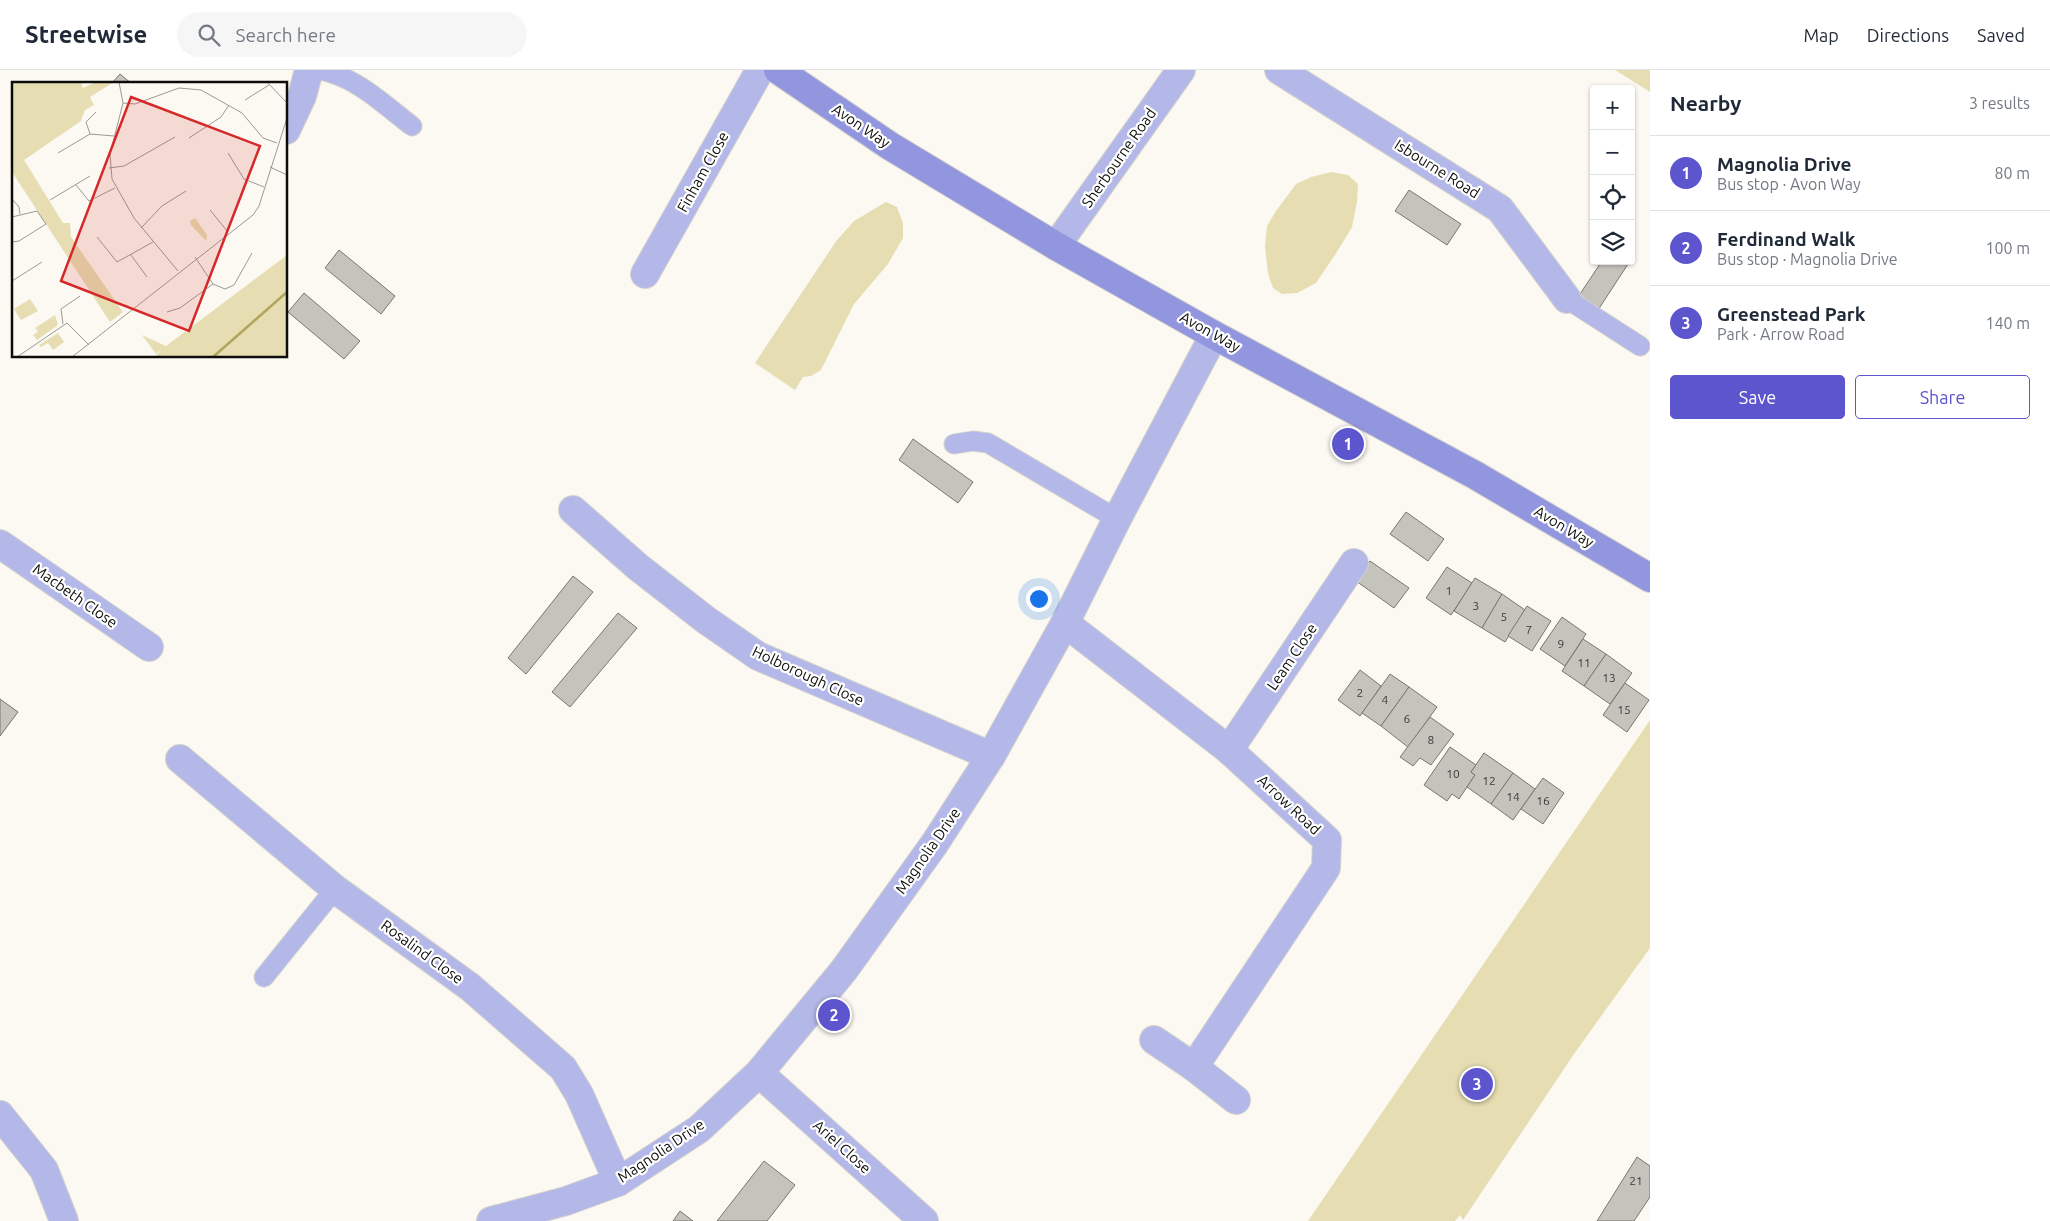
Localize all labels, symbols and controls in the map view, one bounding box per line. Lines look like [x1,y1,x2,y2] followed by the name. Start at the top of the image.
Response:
[177,12,527,57] search box
[25,21,147,48] text: Streetwise
[195,21,223,49] icon: search
[235,24,336,46] text: Search here
[1803,25,1839,45] text: Map
[1867,25,1949,45] text: Directions
[1977,25,2025,45] text: Saved
[12,82,288,358] inset map
[1590,85,1635,265] map controls
[1590,85,1635,130] button: +
[1670,91,1741,115] text: Nearby
[1969,94,2030,112] text: 3 results
[829,100,893,151] street label: Avon Way
[1078,105,1159,211] street label: Sherbourne Road
[673,129,732,215] street label: Finham Close
[1590,130,1635,175] button: −
[1392,136,1483,201] street label: Isbourne Road
[1717,153,1851,175] text: Magnolia Drive
[1681,164,1691,182] text: 1
[1994,164,2030,182] text: 80 m
[1590,175,1635,220] button: locate
[1717,175,1861,193] text: Bus stop · Avon Way
[1590,220,1635,265] button: layers
[1717,228,1855,250] text: Ferdinand Walk
[1681,239,1691,257] text: 2
[1985,239,2030,257] text: 100 m
[1717,250,1898,268] text: Bus stop · Magnolia Drive
[1717,303,1865,325] text: Greenstead Park
[1177,308,1243,355] street label: Avon Way
[1681,314,1691,332] text: 3
[1985,314,2030,332] text: 140 m
[1717,325,1845,343] text: Park · Arrow Road
[1670,375,1845,419] button: Save
[1855,375,2030,419] button: Share
[1332,425,1364,463] pin: 1
[1532,502,1597,551] street label: Avon Way
[30,560,121,631] street label: Macbeth Close
[1446,584,1452,597] house number: 1
[1026,586,1052,612] your location
[1473,599,1479,612] house number: 3
[1501,610,1507,623] house number: 5
[1263,620,1320,693] street label: Leam Close
[1526,623,1532,636] house number: 7
[1558,637,1564,650] house number: 9
[750,642,867,709] street label: Holborough Close
[1577,656,1591,669] house number: 11
[1602,671,1616,684] house number: 13
[1357,686,1363,699] house number: 2
[1382,693,1389,706] house number: 4
[1617,703,1631,716] house number: 15
[1404,712,1411,725] house number: 6
[1428,733,1435,746] house number: 8
[1446,767,1460,780] house number: 10
[1254,771,1324,838] street label: Arrow Road
[1482,774,1496,787] house number: 12
[1506,790,1520,803] house number: 14
[1536,794,1550,807] house number: 16
[892,805,963,897] street label: Magnolia Drive
[378,916,467,987] street label: Rosalind Close
[818,996,850,1034] pin: 2
[1461,1065,1493,1103] pin: 3
[614,1115,707,1186] street label: Magnolia Drive
[810,1116,875,1177] street label: Ariel Close
[1629,1174,1643,1187] house number: 21

